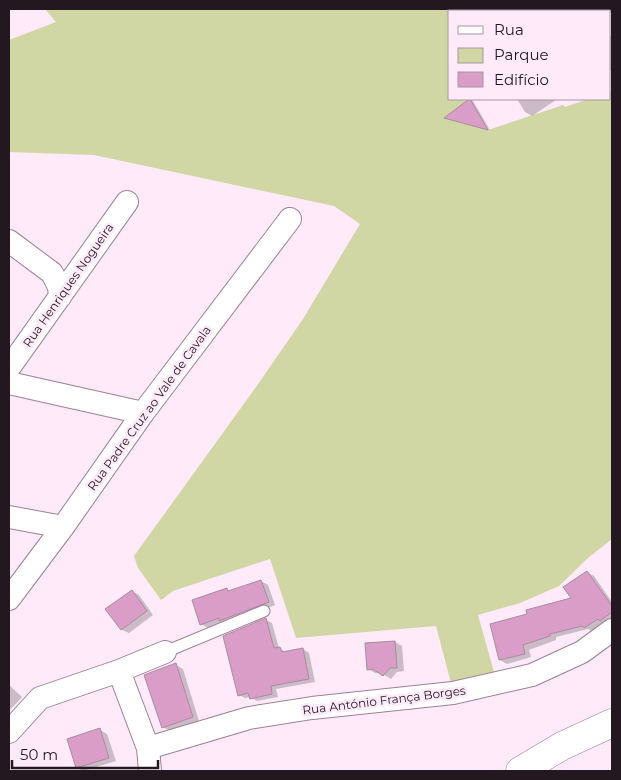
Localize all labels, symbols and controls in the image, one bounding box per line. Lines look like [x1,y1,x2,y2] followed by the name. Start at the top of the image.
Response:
[448,10,611,100] legend
[494,20,524,39] text: Rua
[494,45,549,64] text: Parque
[494,70,549,89] text: Edifício
[19,220,117,350] street label: Rua Henriques Nogueira
[84,323,214,493] street label: Rua Padre Cruz ao Vale de Cavala
[302,683,467,717] street label: Rua António França Borges
[12,738,159,770] scale bar
[20,745,58,764] text: 50 m

